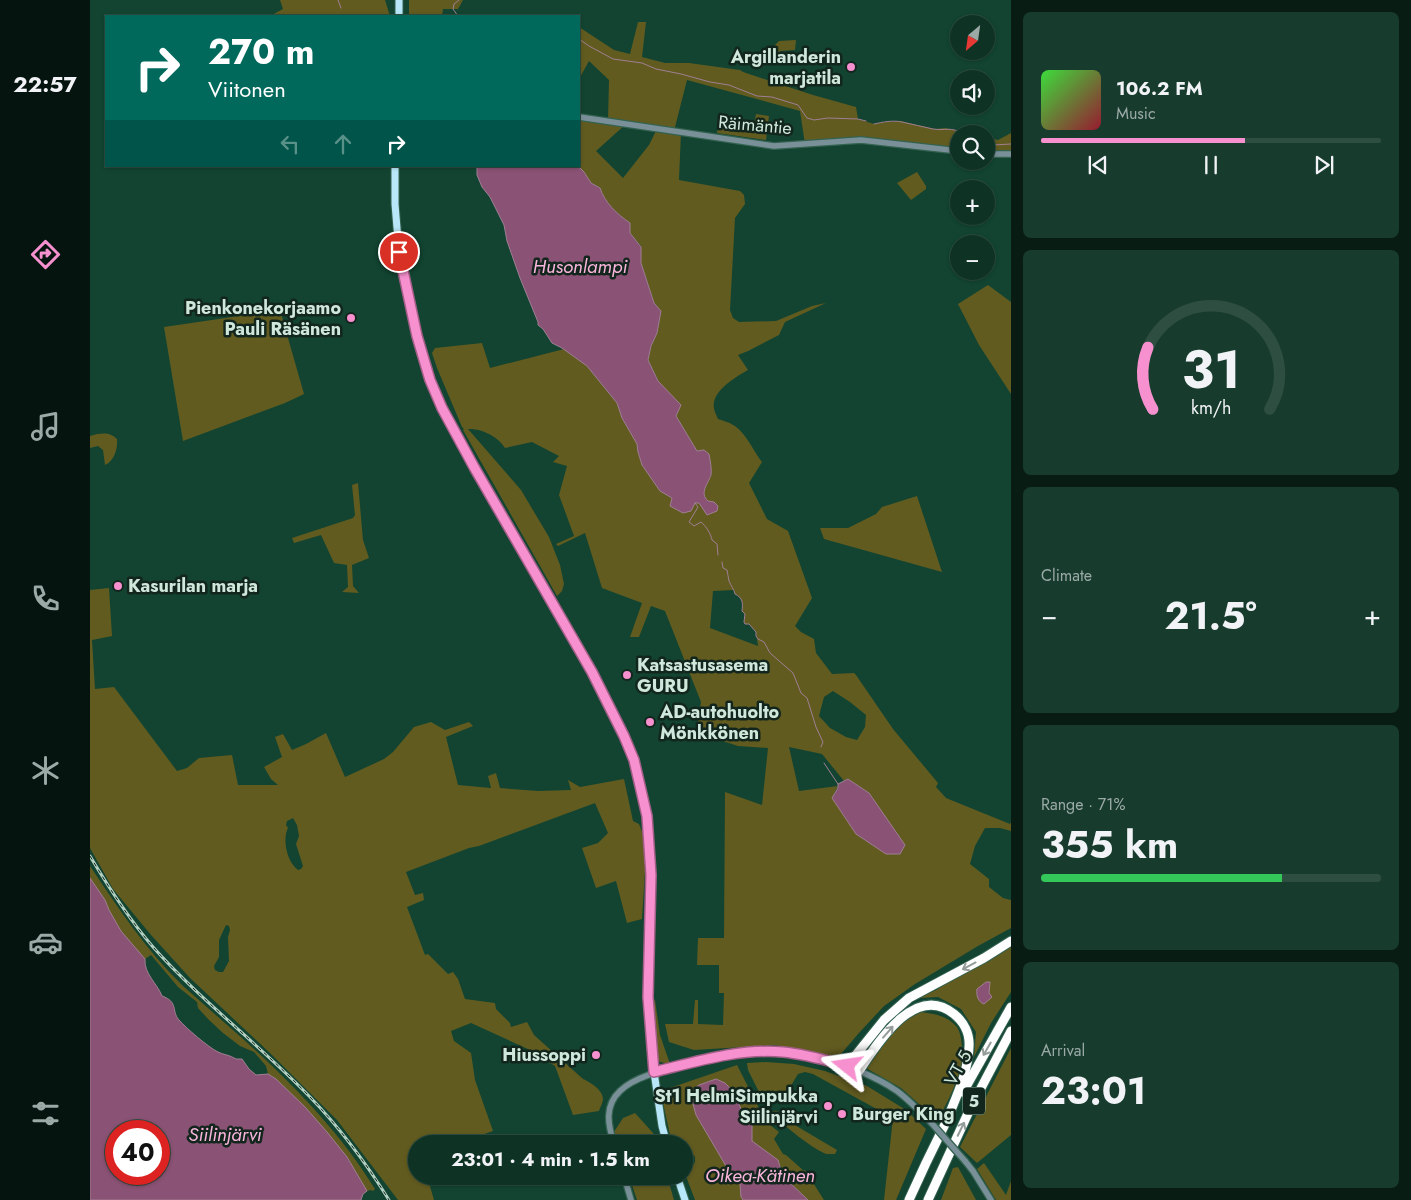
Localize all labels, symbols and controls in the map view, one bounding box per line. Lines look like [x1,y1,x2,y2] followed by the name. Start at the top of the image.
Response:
[950,15,995,60] north arrow
[950,15,995,280] map controls
[208,27,314,77] text: 270 m
[125,35,190,100] icon: right
[730,44,841,91] place label: Argillanderin marjatila
[845,61,857,73] marker: Argillanderin marjatila
[13,68,77,100] text: 22:57
[950,70,995,115] button: sound
[208,73,286,105] text: Viitonen
[1116,75,1203,102] text: 106.2 FM
[1116,102,1156,125] text: Music
[717,109,793,141] street label: Räimäntie
[950,125,995,170] button: search
[276,130,304,158] icon: left
[329,130,357,158] icon: ahead
[382,130,410,158] icon: right
[1084,151,1112,179] icon: previous
[1197,151,1225,179] icon: pause
[1310,151,1338,179] icon: next
[950,180,995,225] button: +
[378,231,420,273] pin
[950,235,995,280] button: −
[28,237,63,272] icon: directions
[385,238,413,266] icon: arrive
[533,253,628,280] water label: Husonlampi
[185,295,341,342] place label: Pienkonekorjaamo Pauli Räsänen
[345,312,357,324] marker: Pienkonekorjaamo Pauli Räsänen
[1182,332,1240,408] text: 31
[1191,395,1231,421] text: km/h
[28,409,63,444] icon: music
[1041,564,1092,587] text: Climate
[128,573,258,599] place label: Kasurilan marja
[112,580,124,592] marker: Kasurilan marja
[28,581,63,616] icon: phone
[1164,588,1257,643] text: 21.5°
[1041,595,1058,636] text: −
[1364,595,1381,636] text: +
[637,652,768,699] place label: Katsastusasema GURU
[621,669,633,681] marker: Katsastusasema GURU
[659,699,780,746] place label: AD-autohuolto Mönkkönen
[644,716,656,728] marker: AD-autohuolto Mönkkönen
[28,753,63,788] icon: climate
[1041,793,1125,816] text: Range · 71%
[1041,817,1178,872] text: 355 km
[28,925,63,960] icon: car
[962,961,977,971] one-way arrow
[882,1026,893,1039] one-way arrow
[820,1039,872,1091] position arrow
[1041,1039,1085,1062] text: Arrival
[502,1042,586,1068] place label: Hiussoppi
[982,1042,992,1057] one-way arrow
[938,1046,978,1090] street label: VT 5
[590,1049,602,1061] marker: Hiussoppi
[1041,1063,1146,1118] text: 23:01
[655,1083,818,1130] place label: St1 HelmiSimpukka Siilinjärvi
[963,1088,985,1114] road number: 5
[28,1096,63,1131] icon: filters
[822,1100,834,1112] marker: St1 HelmiSimpukka Siilinjärvi
[852,1101,954,1127] place label: Burger King
[836,1108,848,1120] marker: Burger King
[105,1120,170,1185] speed limit sign: 40
[188,1121,263,1148] water label: Siilinjärvi
[956,1122,966,1137] one-way arrow
[451,1146,650,1173] text: 23:01 · 4 min · 1.5 km
[705,1162,815,1189] water label: Oikea-Kätinen

